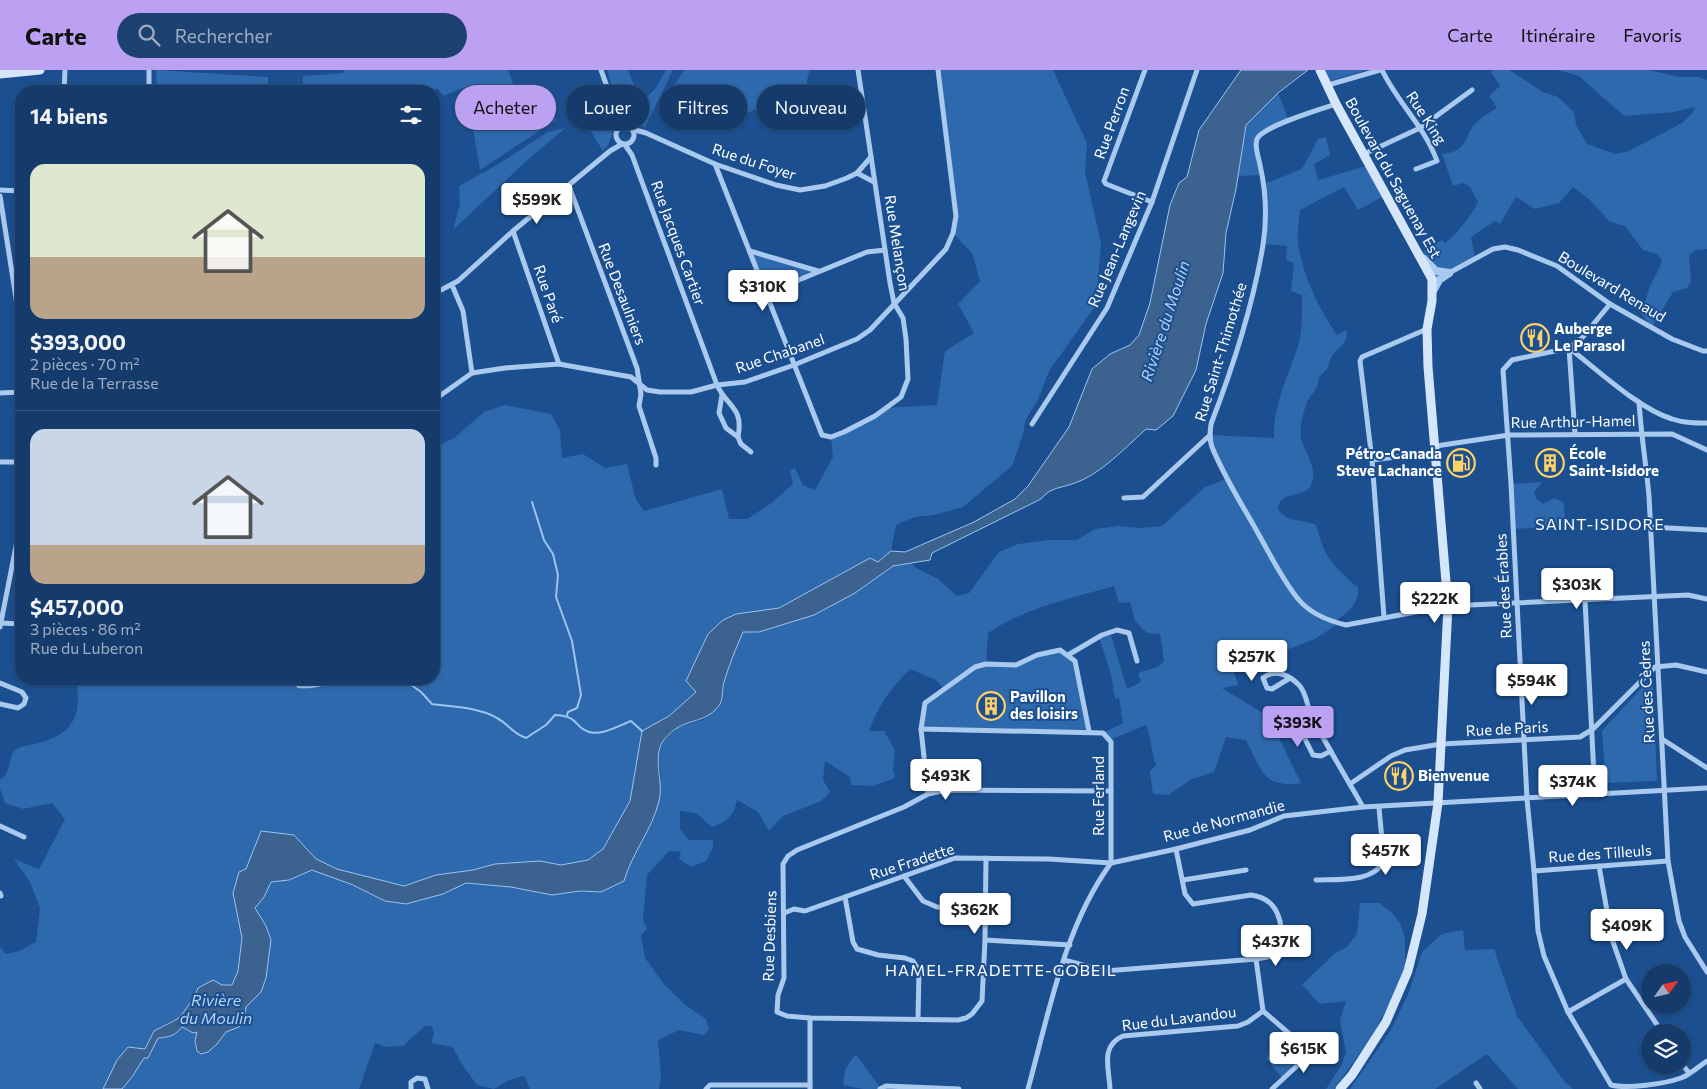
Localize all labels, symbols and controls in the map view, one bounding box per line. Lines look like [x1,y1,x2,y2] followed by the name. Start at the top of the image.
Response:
[117,13,467,58] search box
[25,21,87,50] text: Carte
[135,21,163,49] icon: search
[175,24,272,47] text: Rechercher
[1447,24,1493,46] text: Carte
[1521,24,1595,46] text: Itinéraire
[1623,24,1682,46] text: Favoris
[1090,84,1132,161] street label: Rue Perron
[455,85,556,130] chip: Acheter
[566,85,649,130] chip: Louer
[659,85,747,130] chip: Filtres
[757,85,865,130] chip: Nouveau
[1403,87,1451,147] street label: Rue King
[1342,94,1446,261] street label: Boulevard du Saguenay Est
[397,101,425,129] icon: filters
[30,103,108,128] text: 14 biens
[710,139,799,183] street label: Rue du Foyer
[648,178,710,308] street label: Rue Jacques Cartier
[502,182,572,225] pin: $599K
[1083,188,1149,310] street label: Rue Jean-Langevin
[512,189,562,208] text: $599K
[882,194,914,292] street label: Rue Melançon
[183,196,273,286] icon: home
[595,240,651,347] street label: Rue Desaulniers
[1556,247,1670,325] street label: Boulevard Renaud
[1136,258,1193,383] water label: Rivière du Moulin
[531,262,567,325] street label: Rue Paré
[728,270,798,312] pin: $310K
[739,276,787,295] text: $310K
[1190,280,1250,423] street label: Rue Saint-Thimothée
[1554,319,1625,354] place label: Auberge Le Parasol
[1520,323,1550,353] restaurant icon: Auberge Le Parasol
[30,329,126,354] text: $393,000
[733,329,827,377] street label: Rue Chabanel
[30,354,140,373] text: 2 pièces · 70 m²
[30,373,159,392] text: Rue de la Terrasse
[1510,411,1636,431] street label: Rue Arthur-Hamel
[1336,444,1442,479] place label: Pétro-Canada Steve Lachance
[1569,444,1659,479] place label: École Saint-Isidore
[1446,448,1476,478] fuel station icon: Pétro-Canada Steve Lachance
[1535,448,1565,478] building icon: École Saint-Isidore
[183,462,273,552] icon: home
[1535,514,1665,533] district label: SAINT-ISIDORE
[1490,533,1515,639] street label: Rue des Érables
[1542,568,1612,610] pin: $303K
[1552,574,1602,593] text: $303K
[1400,582,1470,624] pin: $222K
[1411,588,1459,607] text: $222K
[30,594,124,619] text: $457,000
[30,619,141,638] text: 3 pièces · 86 m²
[30,638,143,657] text: Rue du Luberon
[1217,640,1287,682] pin: $257K
[1634,640,1658,744] street label: Rue des Cèdres
[1228,646,1276,665] text: $257K
[1497,664,1567,706] pin: $594K
[1507,670,1557,689] text: $594K
[1010,687,1078,722] place label: Pavillon des loisirs
[976,691,1006,721] building icon: Pavillon des loisirs
[1263,706,1333,748] pin: $393K
[1274,712,1322,731] text: $393K
[1465,717,1549,739] street label: Rue de Paris
[1089,756,1107,836] street label: Rue Ferland
[911,758,981,801] pin: $493K
[1384,761,1414,791] restaurant icon: Bienvenue
[1538,764,1608,807] pin: $374K
[921,765,971,784] text: $493K
[1418,766,1489,784] place label: Bienvenue
[1549,771,1597,790] text: $374K
[1161,795,1286,845] street label: Rue de Normandie
[1351,834,1421,876] pin: $457K
[867,839,956,883] street label: Rue Fradette
[1362,840,1410,859] text: $457K
[1548,840,1652,866] street label: Rue des Tilleuls
[758,890,780,982] street label: Rue Desbiens
[940,892,1010,935] pin: $362K
[951,899,999,918] text: $362K
[1592,908,1662,951] pin: $409K
[1602,915,1652,934] text: $409K
[1241,924,1311,967] pin: $437K
[1252,931,1300,950] text: $437K
[885,960,1117,979] district label: HAMEL-FRADETTE-GOBEIL
[1641,964,1691,1014] north arrow
[1641,964,1691,1074] map controls
[180,990,252,1027] water label: Rivière du Moulin
[1121,1002,1237,1034] street label: Rue du Lavandou
[1641,1024,1691,1074] button: layers
[1269,1032,1339,1074] pin: $615K
[1281,1038,1327,1057] text: $615K

